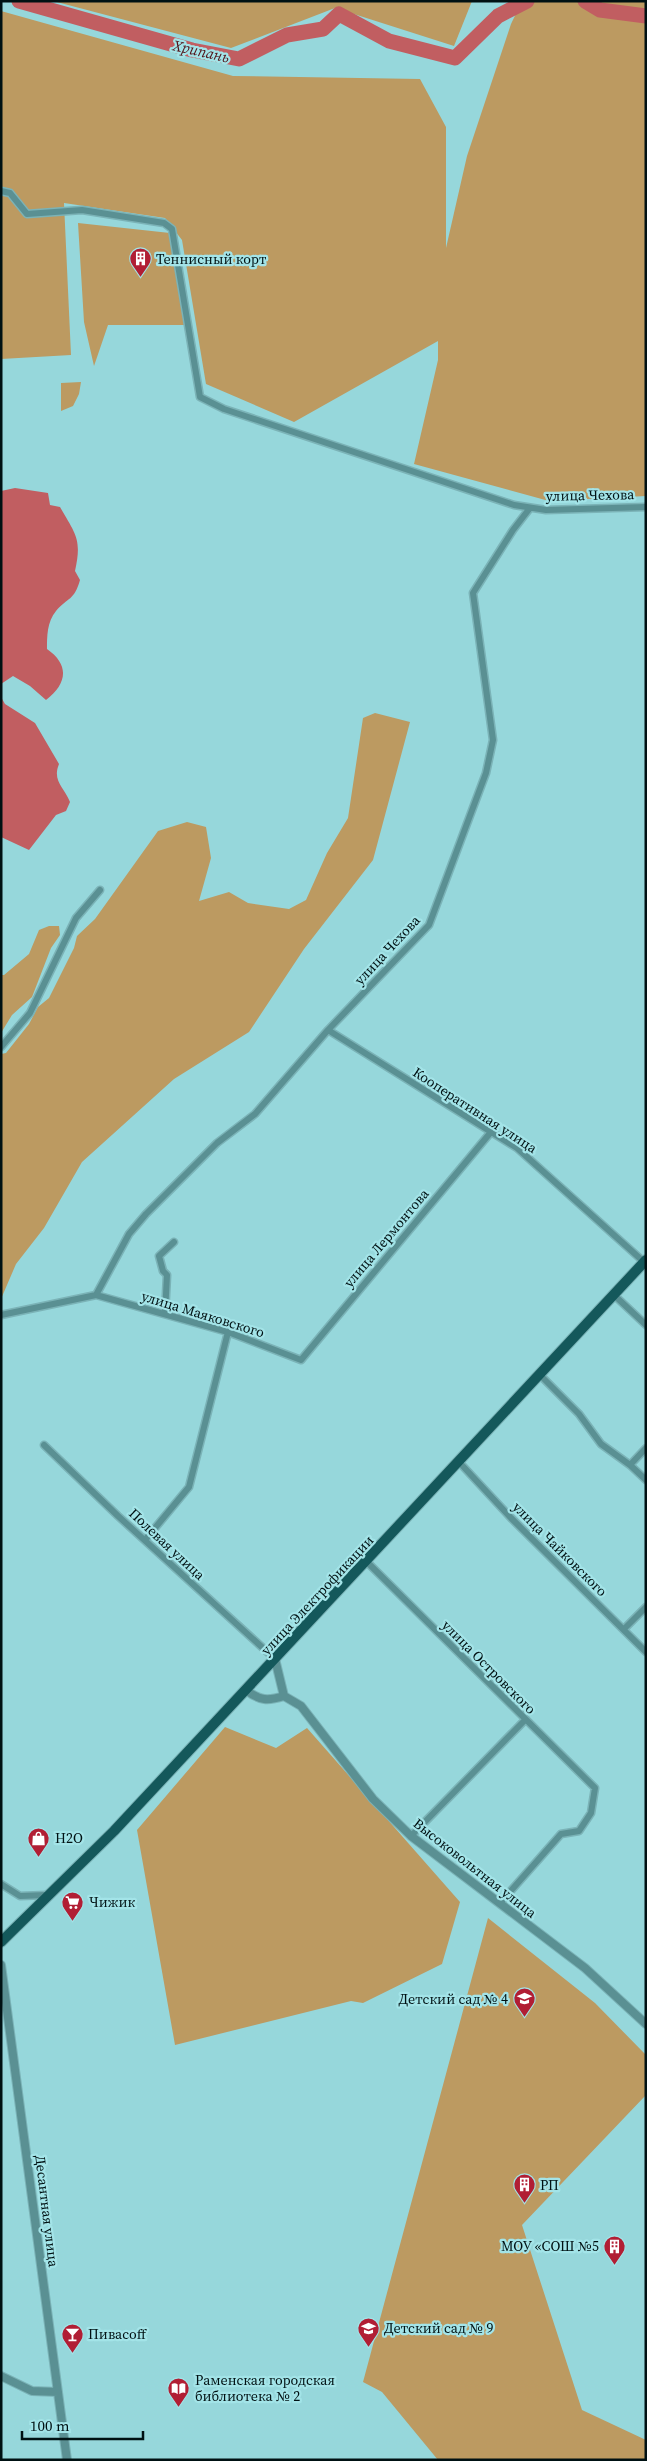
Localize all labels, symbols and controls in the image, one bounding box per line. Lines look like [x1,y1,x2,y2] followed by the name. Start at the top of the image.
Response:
[170,34,232,68] water label: Хрипань
[128,247,152,278] building icon: Теннисный корт
[156,249,267,269] place label: Теннисный корт
[546,484,635,506] street label: улица Чехова
[350,910,425,989] street label: улица Чехова
[409,1062,542,1158] street label: Кооперативная улица
[339,1184,434,1292] street label: улица Лермонтова
[139,1286,267,1342] street label: улица Маяковского
[508,1497,612,1601] street label: улица Чайковского
[125,1503,210,1585] street label: Полевая улица
[256,1531,378,1659] street label: улица Электрофикации
[437,1615,541,1719] street label: улица Островского
[409,1813,542,1923] street label: Высоковольтная улица
[27,1826,51,1857] shop icon: H2O
[55,1828,83,1848] place label: H2O
[61,1890,85,1921] supermarket icon: Чижик
[89,1892,135,1912] place label: Чижик
[512,1987,536,2018] school or university icon: Детский сад № 4
[398,1989,508,2009] place label: Детский сад № 4
[30,2154,64,2269] street label: Десантная улица
[512,2173,536,2204] building icon: РП
[540,2175,559,2195] place label: РП
[603,2234,627,2265] building icon: МОУ «СОШ №5
[501,2236,599,2256] place label: МОУ «СОШ №5
[356,2316,380,2347] school or university icon: Детский сад № 9
[384,2318,494,2338] place label: Детский сад № 9
[60,2322,84,2353] bar icon: Пивасоff
[88,2324,148,2344] place label: Пивасоff
[195,2370,335,2406] place label: Раменская городская библиотека № 2
[167,2376,191,2407] library icon: Раменская городская библиотека № 2
[22,2408,144,2440] scale bar
[30,2415,70,2436] text: 100 m

